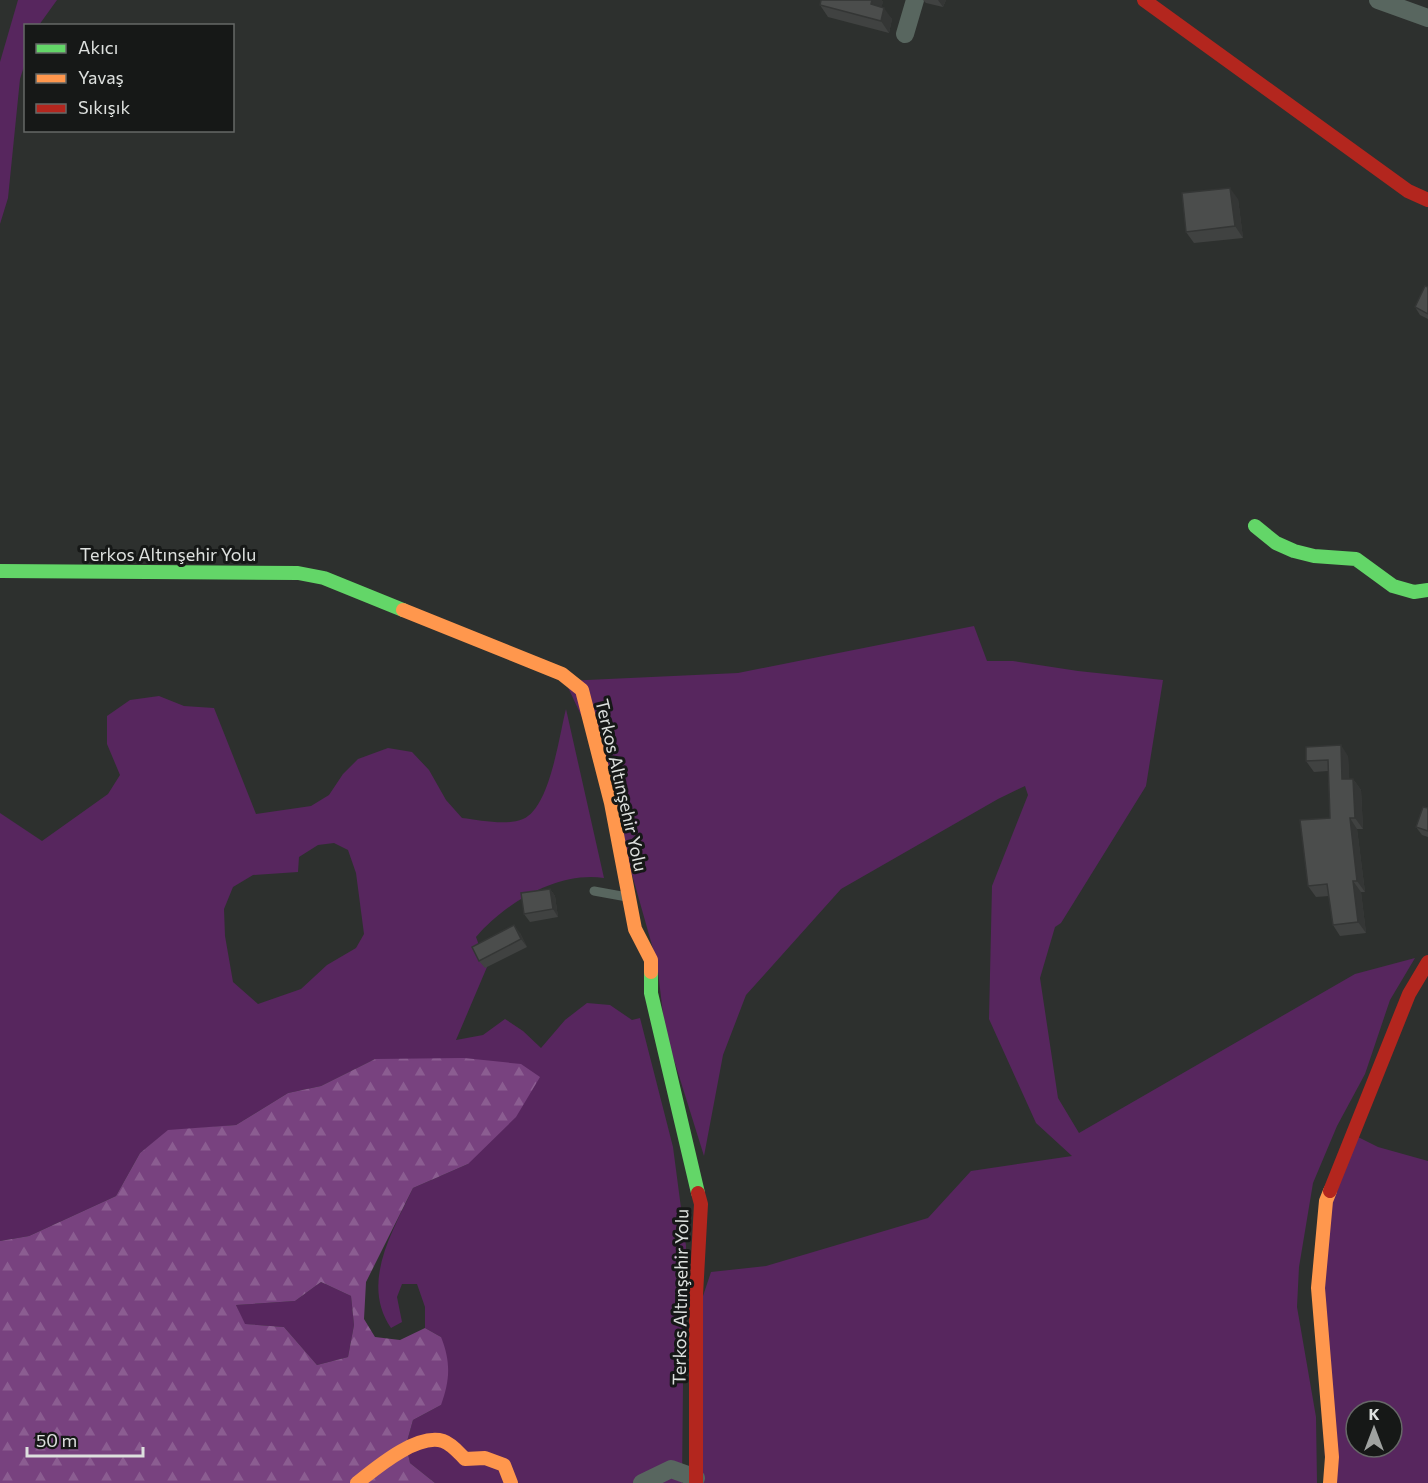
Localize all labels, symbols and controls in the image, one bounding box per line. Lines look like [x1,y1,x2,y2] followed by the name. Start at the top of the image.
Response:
[24,24,234,132] legend
[78,36,118,58] text: Akıcı
[78,66,124,88] text: Yavaş
[78,96,130,118] text: Sıkışık
[80,543,256,565] street label: Terkos Altınşehir Yolu
[591,697,653,873] street label: Terkos Altınşehir Yolu
[667,1209,693,1385] street label: Terkos Altınşehir Yolu
[1344,1399,1404,1459] north arrow
[1368,1404,1380,1423] text: K
[27,1420,142,1458] scale bar
[36,1429,77,1451] text: 50 m

